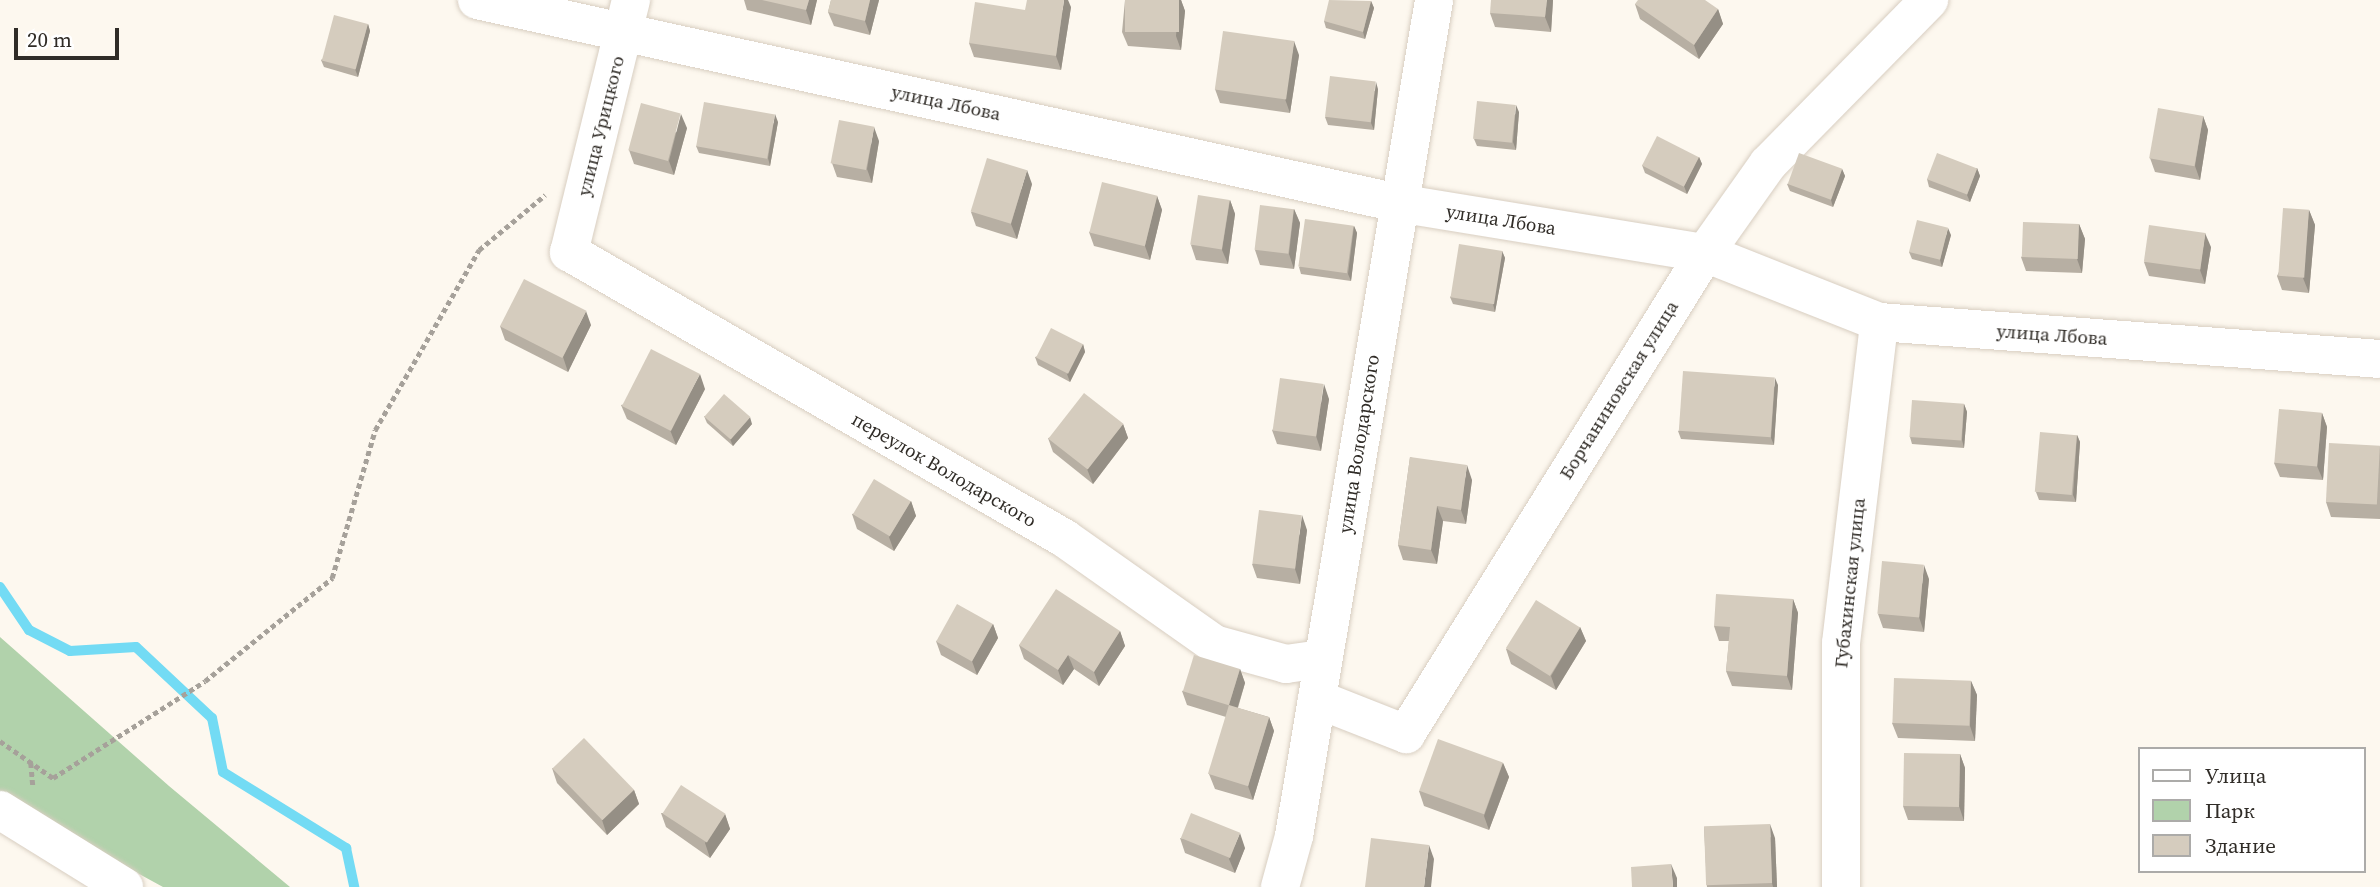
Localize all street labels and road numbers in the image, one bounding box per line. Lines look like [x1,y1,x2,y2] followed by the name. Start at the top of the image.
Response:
[573,53,629,199] street label: улица Урицкого
[889,80,1003,126] street label: улица Лбова
[1444,200,1558,240] street label: улица Лбова
[1555,296,1683,484] street label: Борчаниновская улица
[1996,320,2108,350] street label: улица Лбова
[1334,353,1384,535] street label: улица Володарского
[848,408,1040,532] street label: переулок Володарского
[1830,497,1870,669] street label: Губахинская улица

